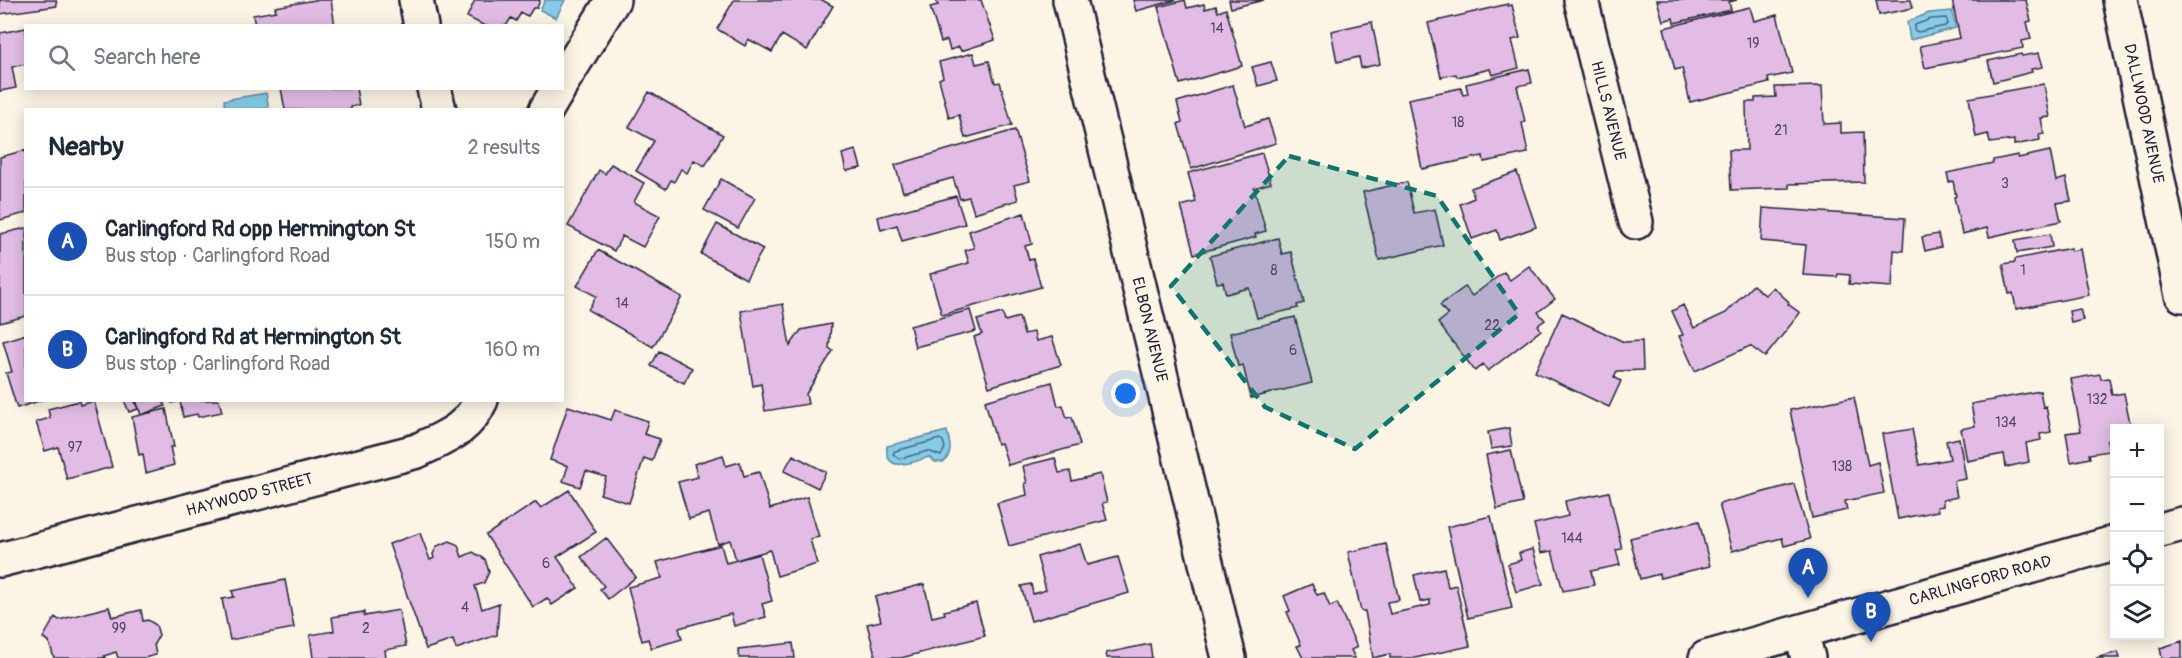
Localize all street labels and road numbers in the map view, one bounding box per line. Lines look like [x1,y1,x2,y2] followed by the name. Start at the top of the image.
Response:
[2119,42,2168,185] street label: DALLWOOD AVENUE
[1586,59,1630,162] street label: HILLS AVENUE
[1127,275,1172,384] street label: ELBON AVENUE
[184,469,315,521] street label: HAYWOOD STREET
[1907,551,2054,610] street label: CARLINGFORD ROAD

